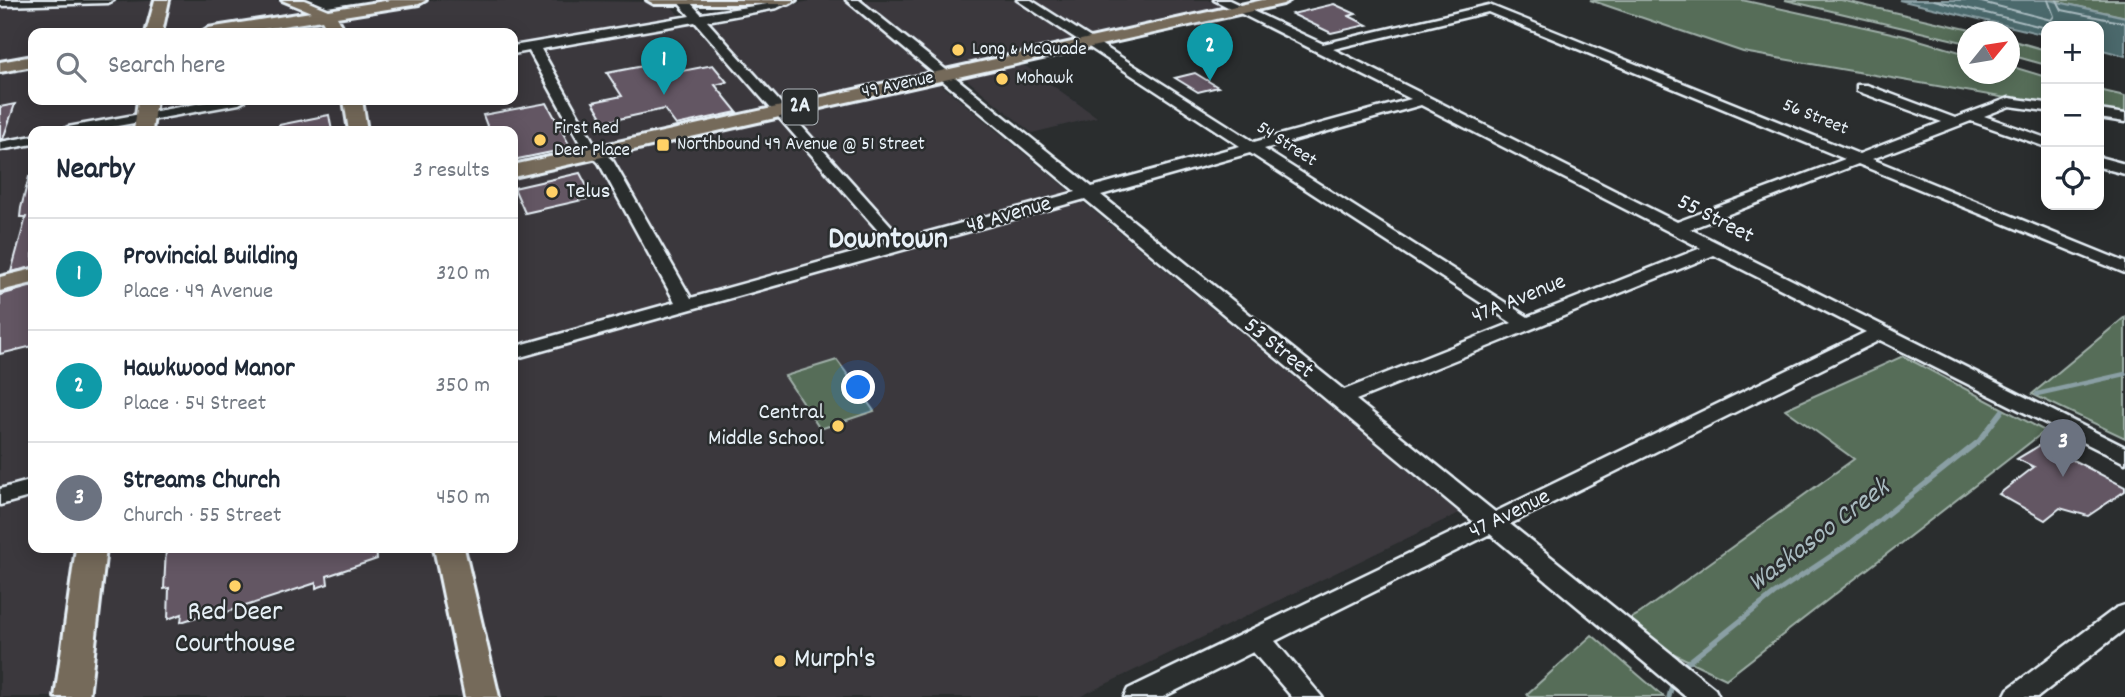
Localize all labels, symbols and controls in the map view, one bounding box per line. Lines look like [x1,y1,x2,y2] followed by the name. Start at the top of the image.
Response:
[1957,21,2020,84] north arrow
[2041,21,2104,210] map controls
[2041,21,2104,84] button: +
[1187,23,1233,81] pin: 2
[28,28,518,105] search box
[641,37,687,95] pin: 1
[972,37,1087,64] place label: Long & McQuade
[950,42,966,58] marker: Long & McQuade
[52,48,90,86] icon: search
[108,48,226,85] text: Search here
[860,65,936,107] street label: 49 Avenue
[1016,66,1073,93] place label: Mohawk
[994,71,1010,87] marker: Mohawk
[2041,84,2104,147] button: −
[782,90,818,124] road number: 2A
[1778,93,1852,143] street label: 56 Street
[1250,115,1322,175] street label: 54 Street
[554,116,630,165] place label: First Red Deer Place
[532,132,548,148] marker: First Red Deer Place
[677,132,925,159] place label: Northbound 49 Avenue @ 51 Street
[655,137,671,153] marker: Northbound 49 Avenue @ 51 Street
[2041,147,2104,210] button: locate
[56,150,134,193] text: Nearby
[413,155,490,188] text: 3 results
[566,176,610,209] place label: Telus
[544,184,560,200] marker: Telus
[1671,187,1759,253] street label: 55 Street
[963,188,1055,244] street label: 48 Avenue
[828,220,948,263] district label: Downtown
[123,239,298,276] text: Provincial Building
[76,258,82,291] text: 1
[436,258,490,291] text: 320 m
[1467,266,1571,334] street label: 47A Avenue
[123,276,273,309] text: Place · 49 Avenue
[1236,310,1320,388] street label: 53 Street
[123,351,295,388] text: Hawkwood Manor
[74,370,84,403] text: 2
[436,370,490,403] text: 350 m
[841,370,875,404] your location
[123,388,266,421] text: Place · 54 Street
[708,397,825,456] place label: Central Middle School
[830,418,846,434] marker: Central Middle School
[2040,419,2086,477] pin: 3
[123,463,280,500] text: Streams Church
[1740,469,1902,604] water label: Waskasoo Creek
[1464,481,1556,549] street label: 47 Avenue
[74,482,84,515] text: 3
[436,482,490,515] text: 450 m
[123,500,281,533] text: Church · 55 Street
[227,578,243,594] marker: Red Deer Courthouse
[175,594,295,666] place label: Red Deer Courthouse
[794,641,876,681] place label: Murph's
[772,653,788,669] marker: Murph's

